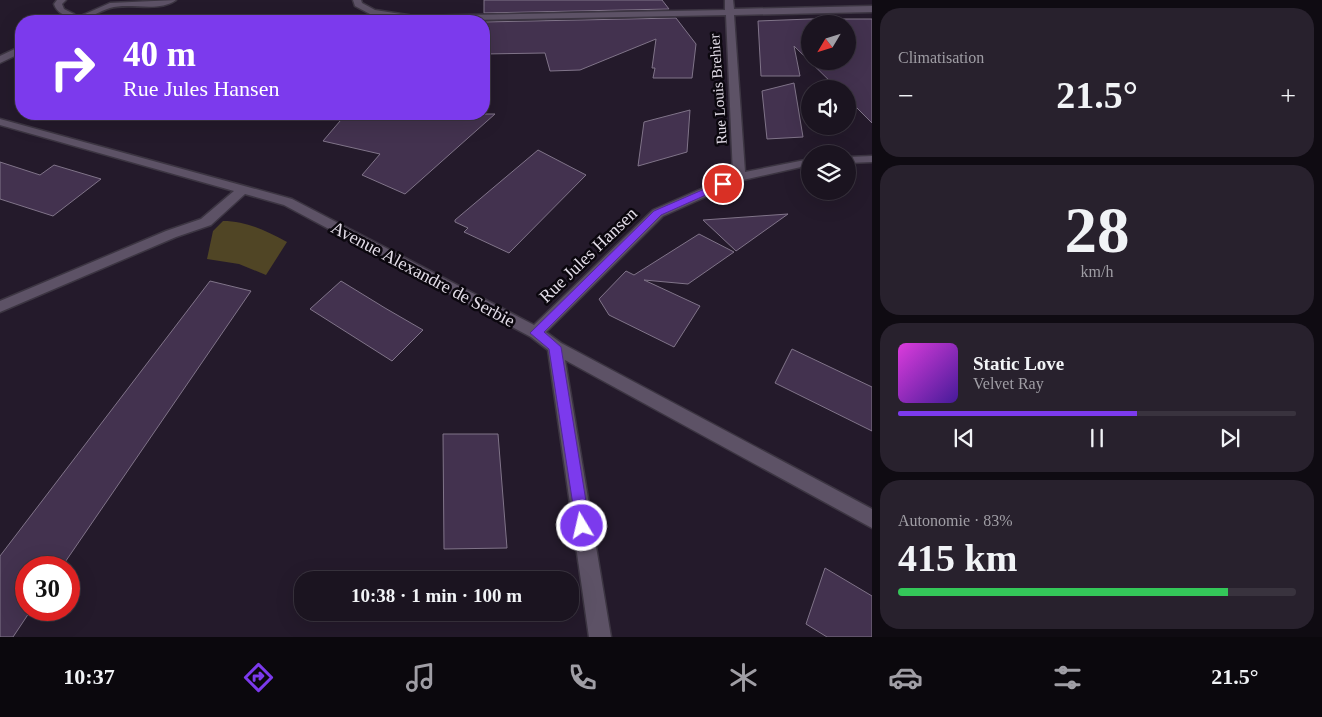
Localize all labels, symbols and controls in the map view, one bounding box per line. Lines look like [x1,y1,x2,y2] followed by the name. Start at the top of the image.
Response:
[801,15,856,70] north arrow
[801,15,856,200] map controls
[706,33,730,145] street label: Rue Louis Brehier
[40,35,105,100] icon: right
[123,35,196,74] text: 40 m
[898,49,984,66] text: Climatisation
[1056,74,1138,116] text: 21.5°
[123,76,279,101] text: Rue Jules Hansen
[801,80,856,135] button: sound
[898,80,914,111] text: −
[1280,80,1296,111] text: +
[801,145,856,200] button: layers
[702,163,744,205] pin
[709,170,737,198] icon: arrive
[1065,194,1130,266] text: 28
[535,203,641,307] street label: Rue Jules Hansen
[328,217,518,331] street label: Avenue Alexandre de Serbie
[1081,263,1113,280] text: km/h
[973,353,1064,374] text: Static Love
[973,375,1044,392] text: Velvet Ray
[950,424,978,452] icon: previous
[1083,424,1111,452] icon: pause
[1216,424,1244,452] icon: next
[555,499,607,551] position arrow
[898,512,1013,529] text: Autonomie · 83%
[898,537,1017,579] text: 415 km
[15,556,80,621] speed limit sign: 30
[351,585,522,606] text: 10:38 · 1 min · 100 m
[241,660,276,695] icon: directions
[403,660,438,695] icon: music
[565,660,600,695] icon: phone
[726,660,761,695] icon: climate
[888,660,923,695] icon: car
[1050,660,1085,695] icon: filters
[63,664,115,689] text: 10:37
[1211,664,1259,689] text: 21.5°

